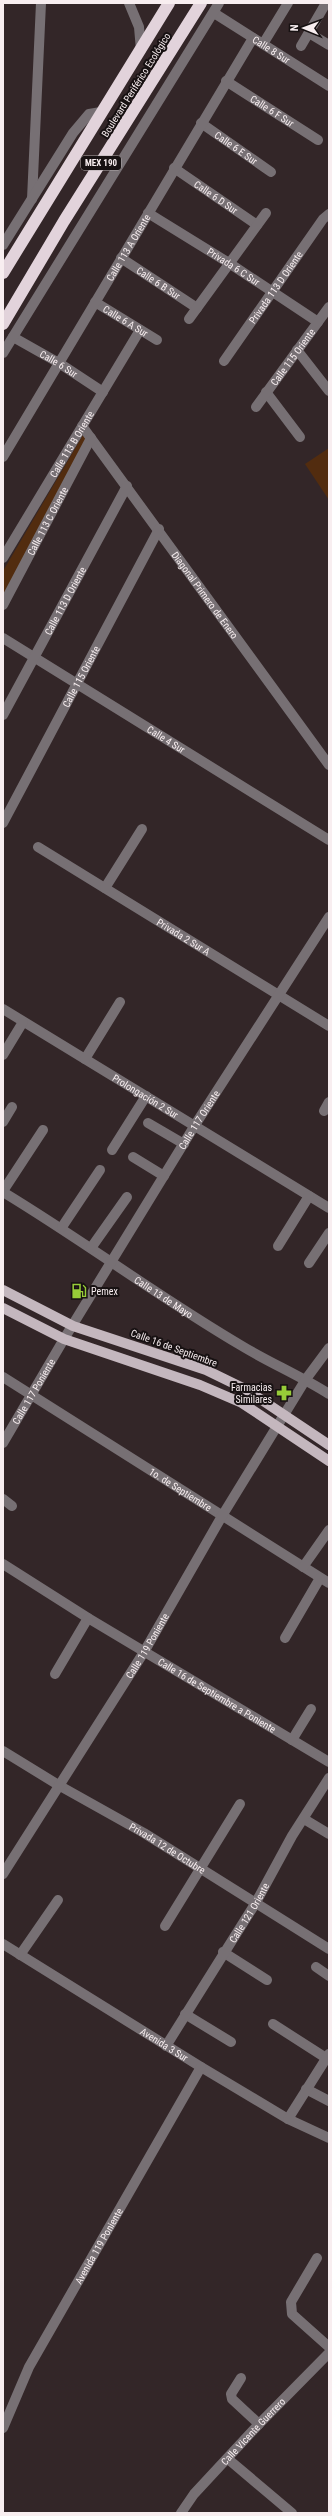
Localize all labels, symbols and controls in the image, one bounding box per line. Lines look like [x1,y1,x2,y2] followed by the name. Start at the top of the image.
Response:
[284,8,324,48] north arrow
[288,24,301,31] text: N
[99,31,173,139] street label: Boulevard Periférico Ecológico
[251,33,292,65] street label: Calle 8 Sur
[249,93,296,129] street label: Calle 6 F Sur
[213,129,260,166] street label: Calle 6 E Sur
[81,156,121,170] road number: MEX 190
[192,178,240,216] street label: Calle 6 D Sur
[104,212,152,283] street label: Calle 113 A Oriente
[205,246,262,287] street label: Privada 6 C Sur
[246,249,305,325] street label: Privada 113 D Oriente
[135,264,183,301] street label: Calle 6 B Sur
[101,303,150,339] street label: Calle 6 A Sur
[268,326,317,388] street label: Calle 115 Oriente
[38,348,80,379] street label: Calle 6 Sur
[47,409,96,479] street label: Calle 113 B Oriente
[25,485,70,557] street label: Calle 113 C Oriente
[170,549,240,641] street label: Diagonal Primero de Enero
[42,564,88,637] street label: Calle 113 D Oriente
[60,644,102,709] street label: Calle 115 Oriente
[145,723,187,755] street label: Calle 4 Sur
[155,916,212,957] street label: Privada 2 Sur A
[111,1072,180,1120] street label: Prolongación 2 Sur
[176,1088,222,1151] street label: Calle 117 Oriente
[132,1274,195,1320] street label: Calle 13 de Mayo
[70,1282,88,1300] fuel station icon: Pemex
[91,1286,118,1297] place label: Pemex
[129,1327,219,1369] street label: Calle 16 de Septiembre
[10,1356,57,1426] street label: Calle 117 Poniente
[231,1382,272,1405] place label: Farmacias Similares
[275,1384,293,1402] pharmacy icon: Farmacias Similares
[147,1465,214,1513] street label: 1o. de Septiembre
[123,1611,171,1680] street label: Calle 119 Poniente
[156,1656,278,1735] street label: Calle 16 de Septiembre a Poniente
[128,1821,208,1876] street label: Privada 12 de Octubre
[227,1881,271,1945] street label: Calle 121 Oriente
[139,2025,190,2063] street label: Avenida 3 Sur
[72,2206,125,2286] street label: Avenida 119 Poniente
[218,2396,287,2467] street label: Calle Vicente Guerrero

